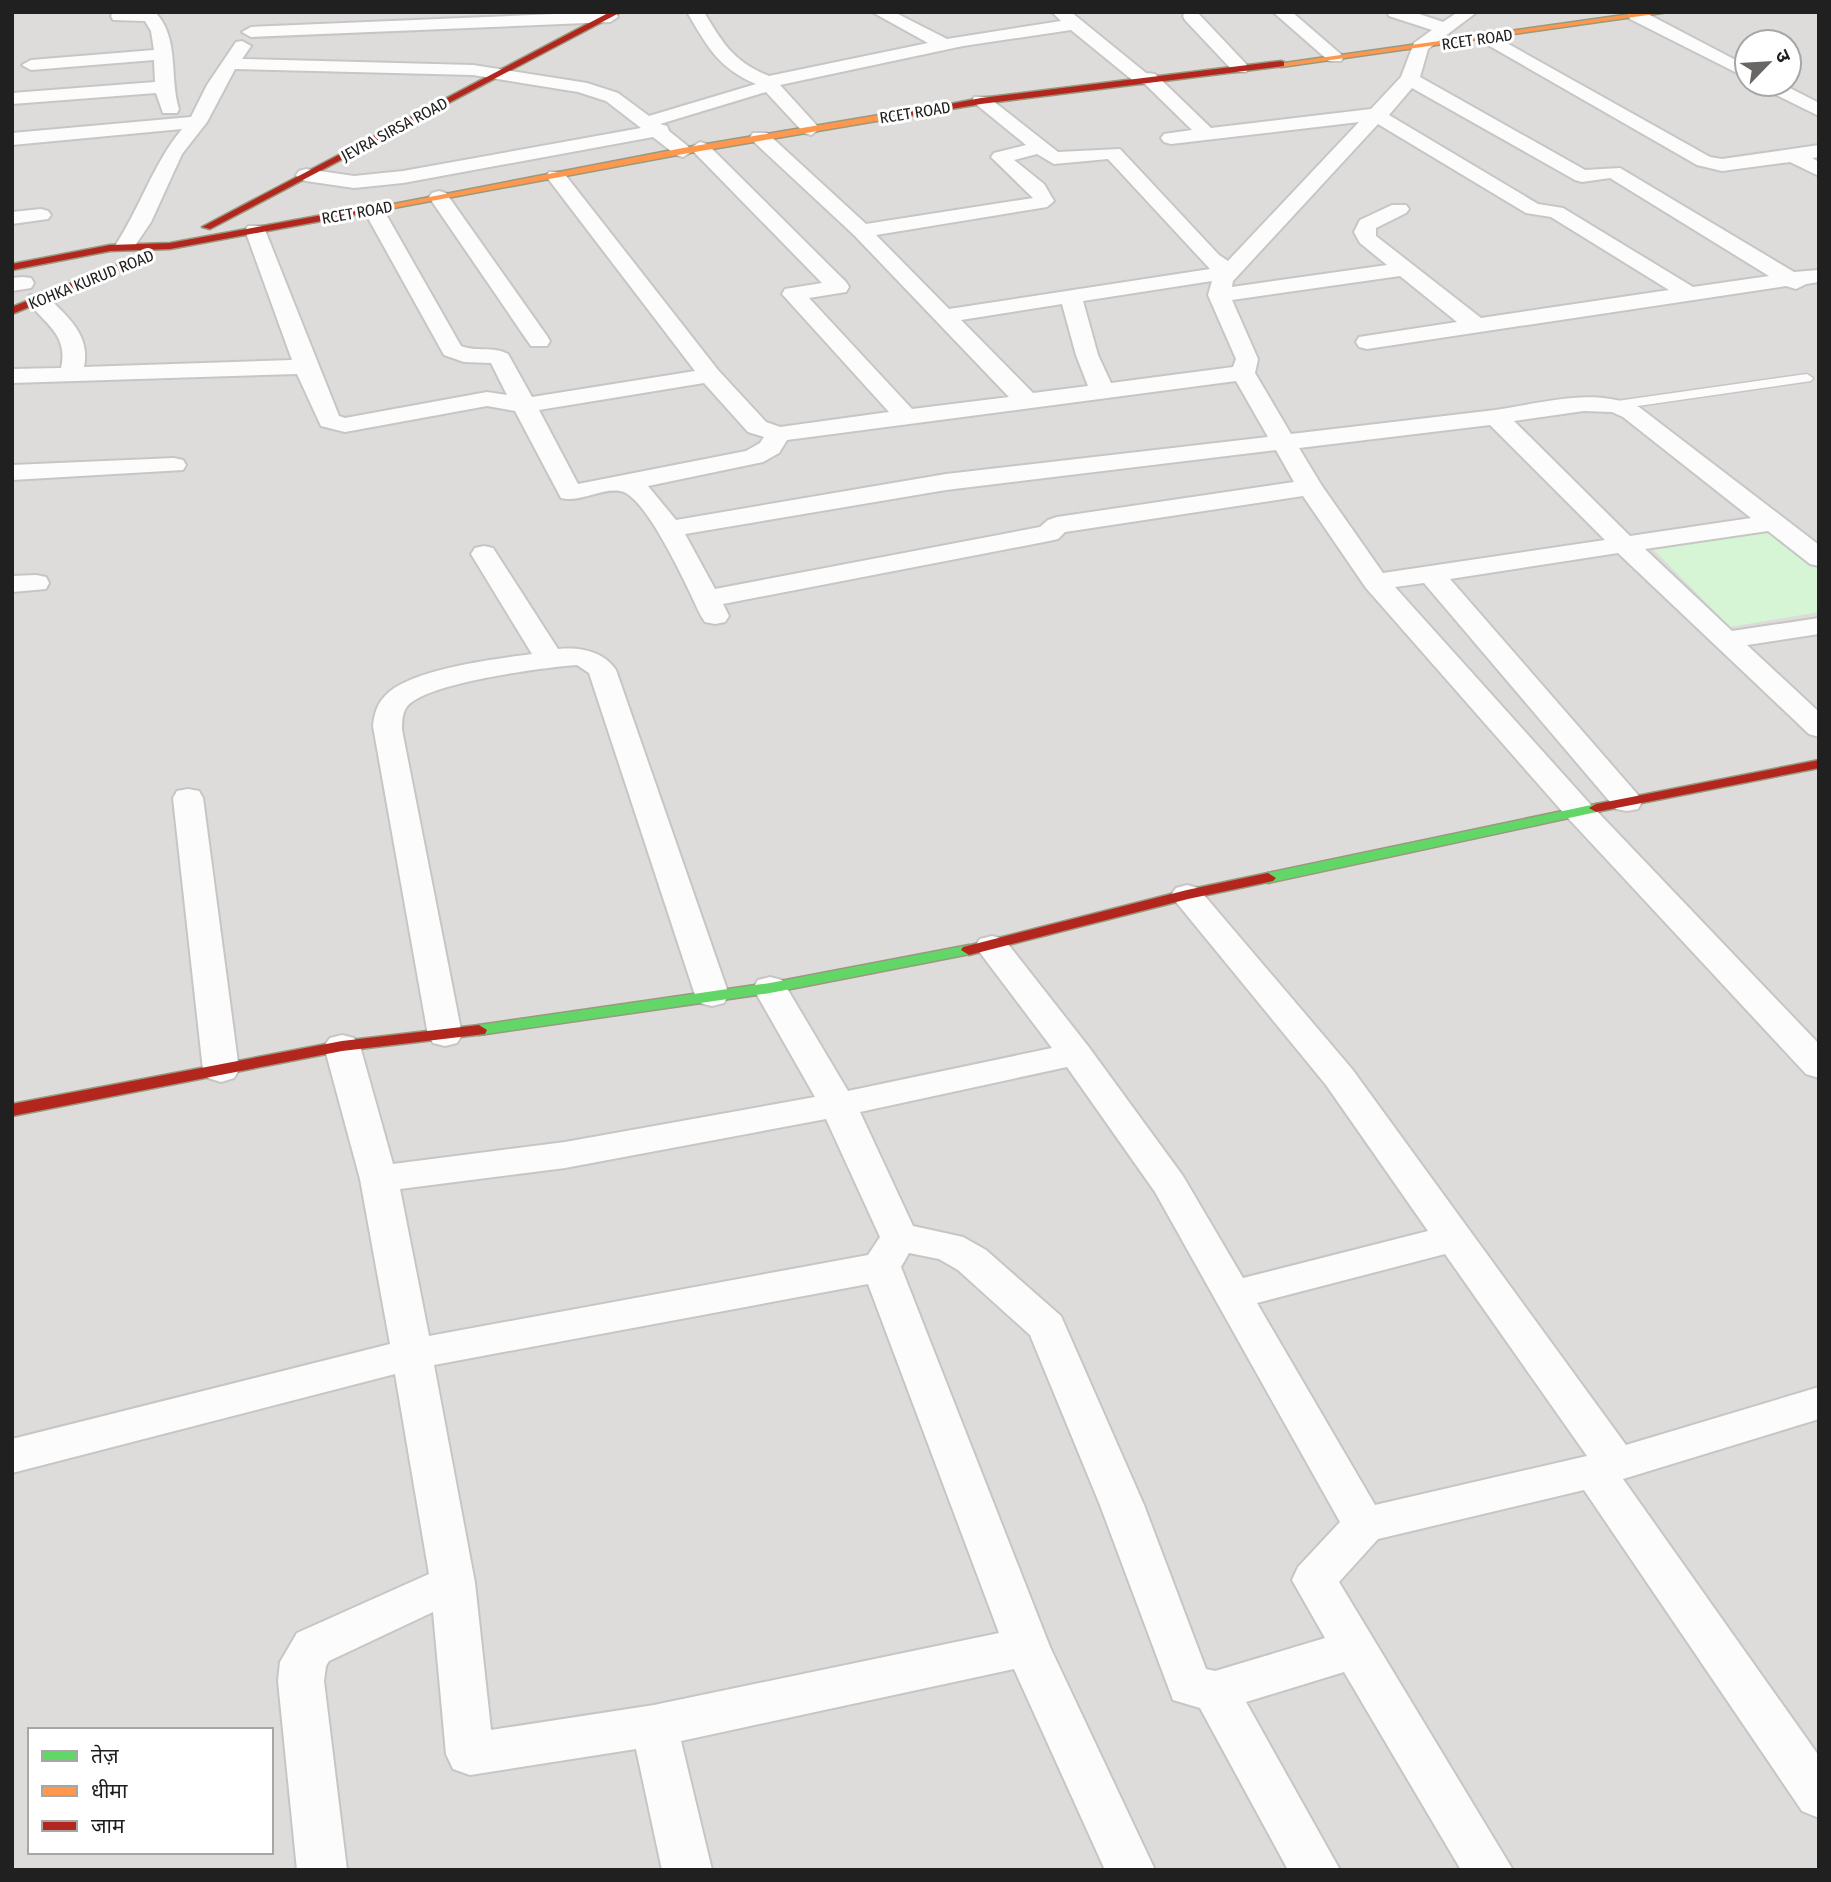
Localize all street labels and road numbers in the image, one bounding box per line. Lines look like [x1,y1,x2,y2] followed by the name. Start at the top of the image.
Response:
[1440,25,1514,54] street label: RCET ROAD
[338,93,451,165] street label: JEVRA SIRSA ROAD
[878,98,952,127] street label: RCET ROAD
[320,197,394,228] street label: RCET ROAD
[26,246,157,313] street label: KOHKA KURUD ROAD

